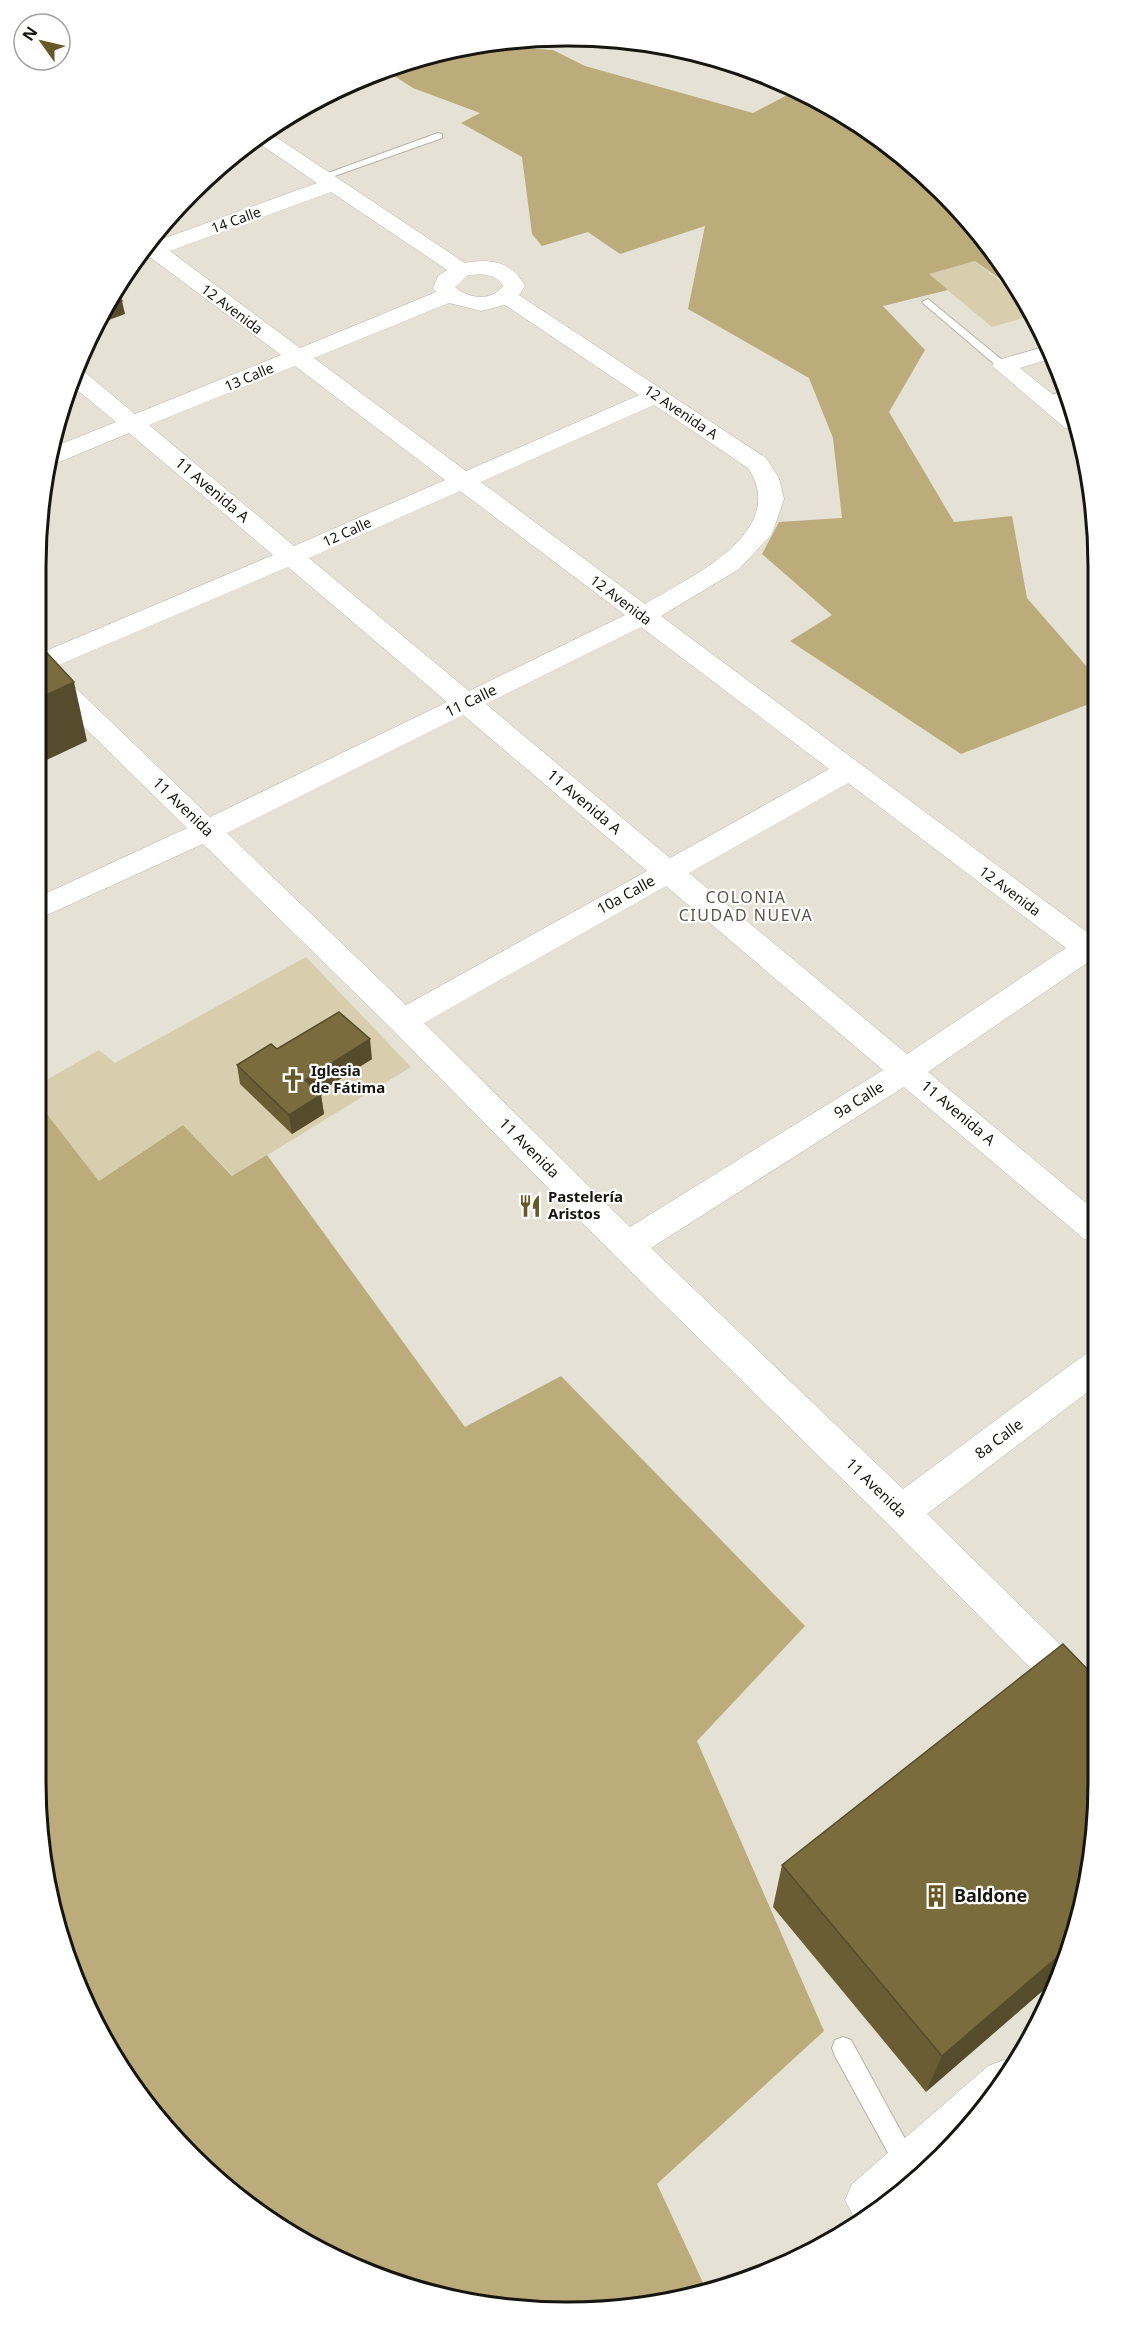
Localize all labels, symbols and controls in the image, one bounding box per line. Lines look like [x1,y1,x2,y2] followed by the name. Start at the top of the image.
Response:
[12,12,72,72] north arrow
[17,22,42,45] text: N
[208,202,263,237] street label: 14 Calle
[198,279,267,338] street label: 12 Avenida
[221,358,276,395] street label: 13 Calle
[641,380,722,443] street label: 12 Avenida A
[171,452,254,526] street label: 11 Avenida A
[319,512,374,551] street label: 12 Calle
[587,570,656,629] street label: 12 Avenida
[441,679,500,721] street label: 11 Calle
[543,764,626,838] street label: 11 Avenida A
[149,772,219,840] street label: 11 Avenida
[976,861,1045,920] street label: 12 Avenida
[593,870,658,918] street label: 10a Calle
[679,886,813,926] district label: COLONIA CIUDAD NUEVA
[311,1060,385,1097] place label: Iglesia de Fátima
[280,1067,306,1093] church icon: Iglesia de Fátima
[917,1075,1000,1149] street label: 11 Avenida A
[830,1076,887,1122] street label: 9a Calle
[495,1113,564,1182] street label: 11 Avenida
[548,1186,623,1223] place label: Pastelería Aristos
[517,1193,543,1219] restaurant icon: Pastelería Aristos
[970,1414,1026,1463] street label: 8a Calle
[842,1453,912,1521] street label: 11 Avenida
[923,1883,949,1909] building icon: Baldone
[954,1883,1027,1907] place label: Baldone

